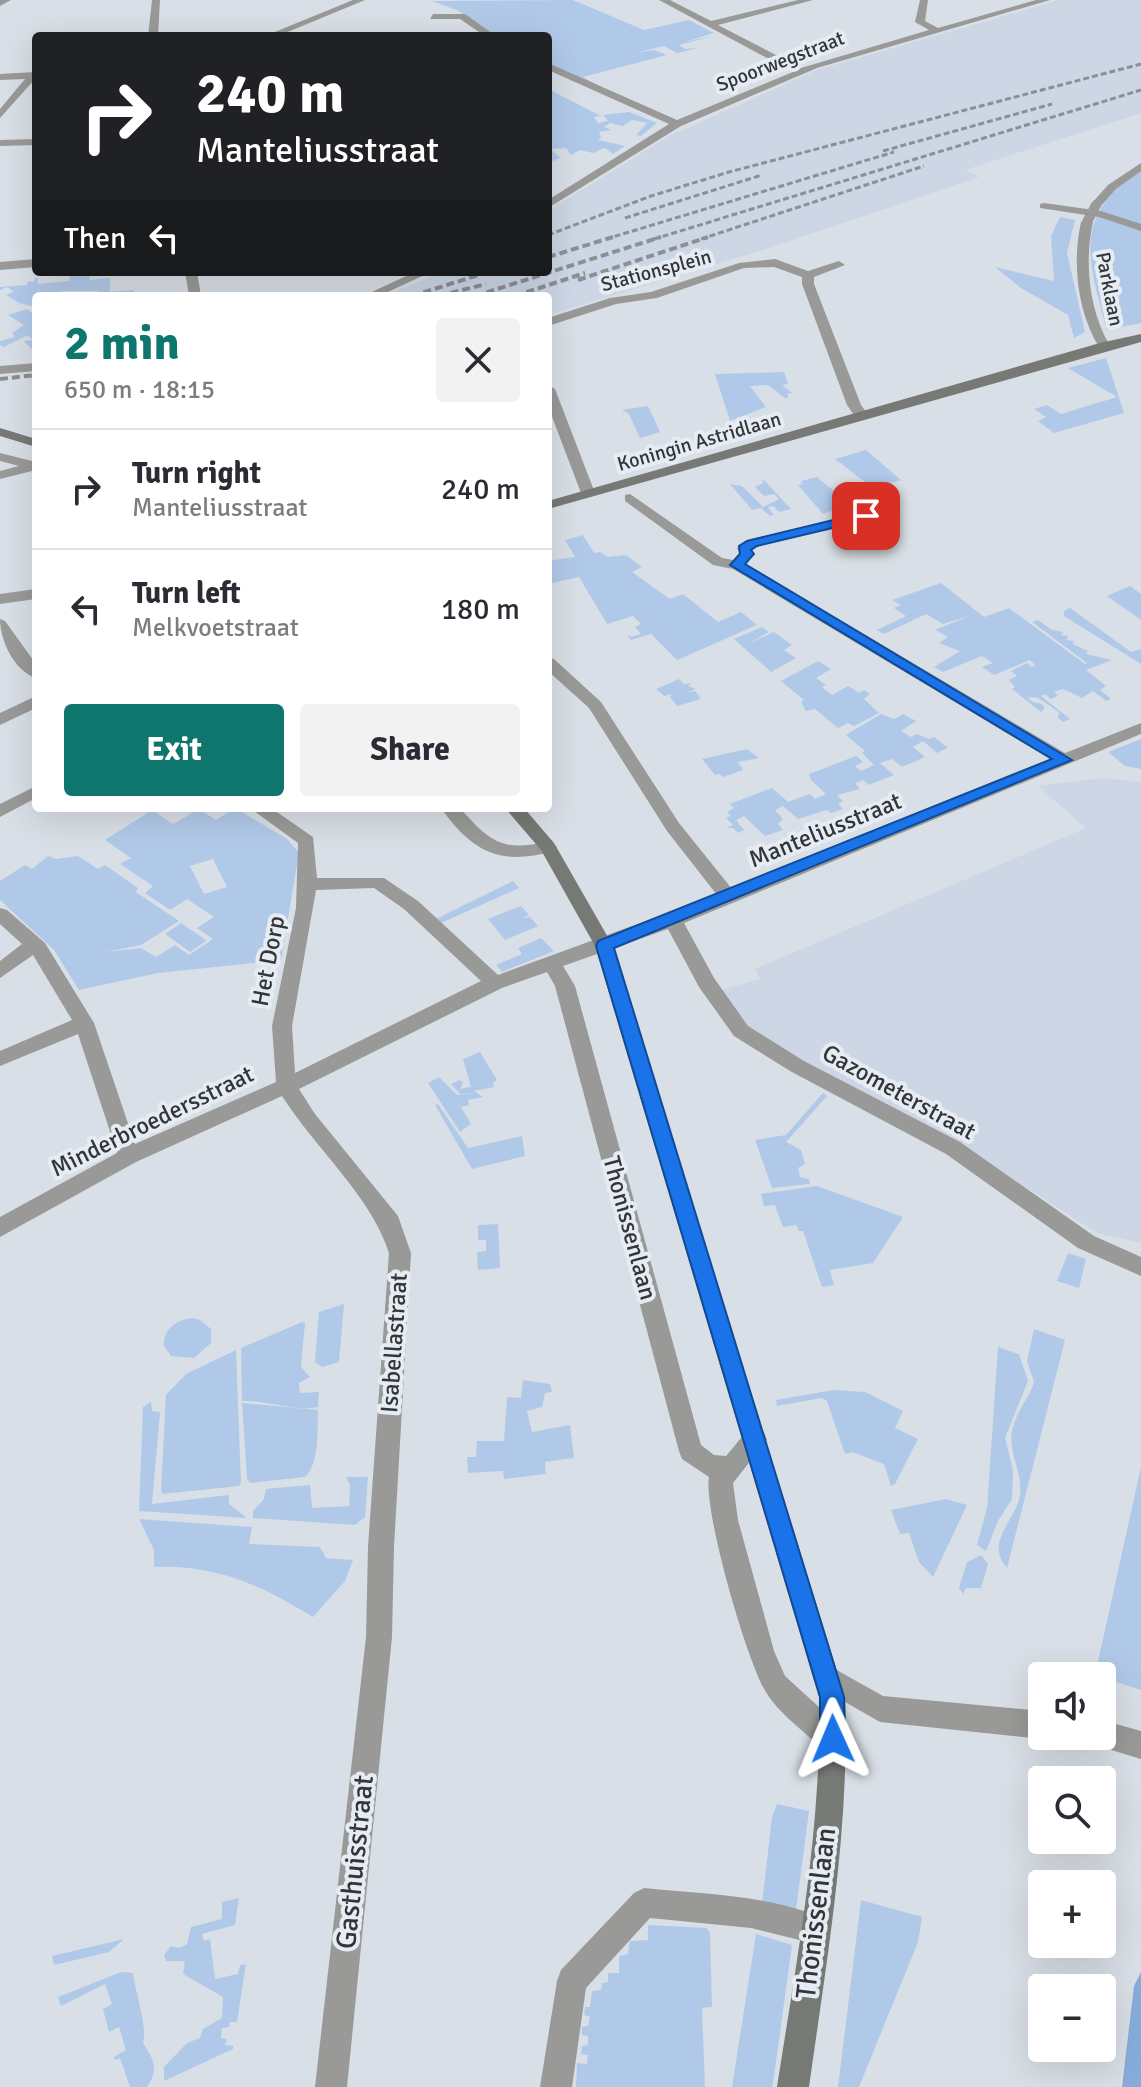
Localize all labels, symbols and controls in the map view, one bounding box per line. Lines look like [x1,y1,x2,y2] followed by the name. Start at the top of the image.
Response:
[713,26,848,97] street label: Spoorwegstraat
[196,59,344,128] text: 240 m
[64,64,168,168] icon: right
[196,128,439,173] text: Manteliusstraat
[142,216,186,260] icon: left
[64,220,126,257] text: Then
[598,244,714,297] street label: Stationsplein
[1090,250,1129,328] street label: Parklaan
[64,314,180,373] text: 2 min
[436,318,520,402] button: close
[64,374,215,406] text: 650 m · 18:15
[614,406,784,477] street label: Koningin Astridlaan
[132,455,261,492] text: Turn right
[64,467,108,511] icon: right
[441,471,520,508] text: 240 m
[832,482,900,550] pin
[132,492,307,524] text: Manteliusstraat
[844,494,888,538] icon: arrive
[132,575,241,612] text: Turn left
[64,587,108,631] icon: left
[441,591,520,628] text: 180 m
[132,612,299,644] text: Melkvoetstraat
[64,704,284,796] button: Exit
[300,704,520,796] button: Share
[744,786,906,874] street label: Manteliusstraat
[245,913,291,1009] street label: Het Dorp
[817,1038,981,1146] street label: Gazometerstraat
[46,1059,258,1183] street label: Minderbroedersstraat
[596,1153,664,1303] street label: Thonissenlaan
[374,1272,414,1414] street label: Isabellastraat
[1028,1662,1116,2062] map controls
[1028,1662,1116,1750] button: sound
[791,1697,875,1781] position arrow
[1028,1766,1116,1854] button: search
[329,1773,381,1951] street label: Gasthuisstraat
[789,1826,843,2001] street label: Thonissenlaan
[1028,1870,1116,1958] button: +
[1028,1974,1116,2062] button: −

